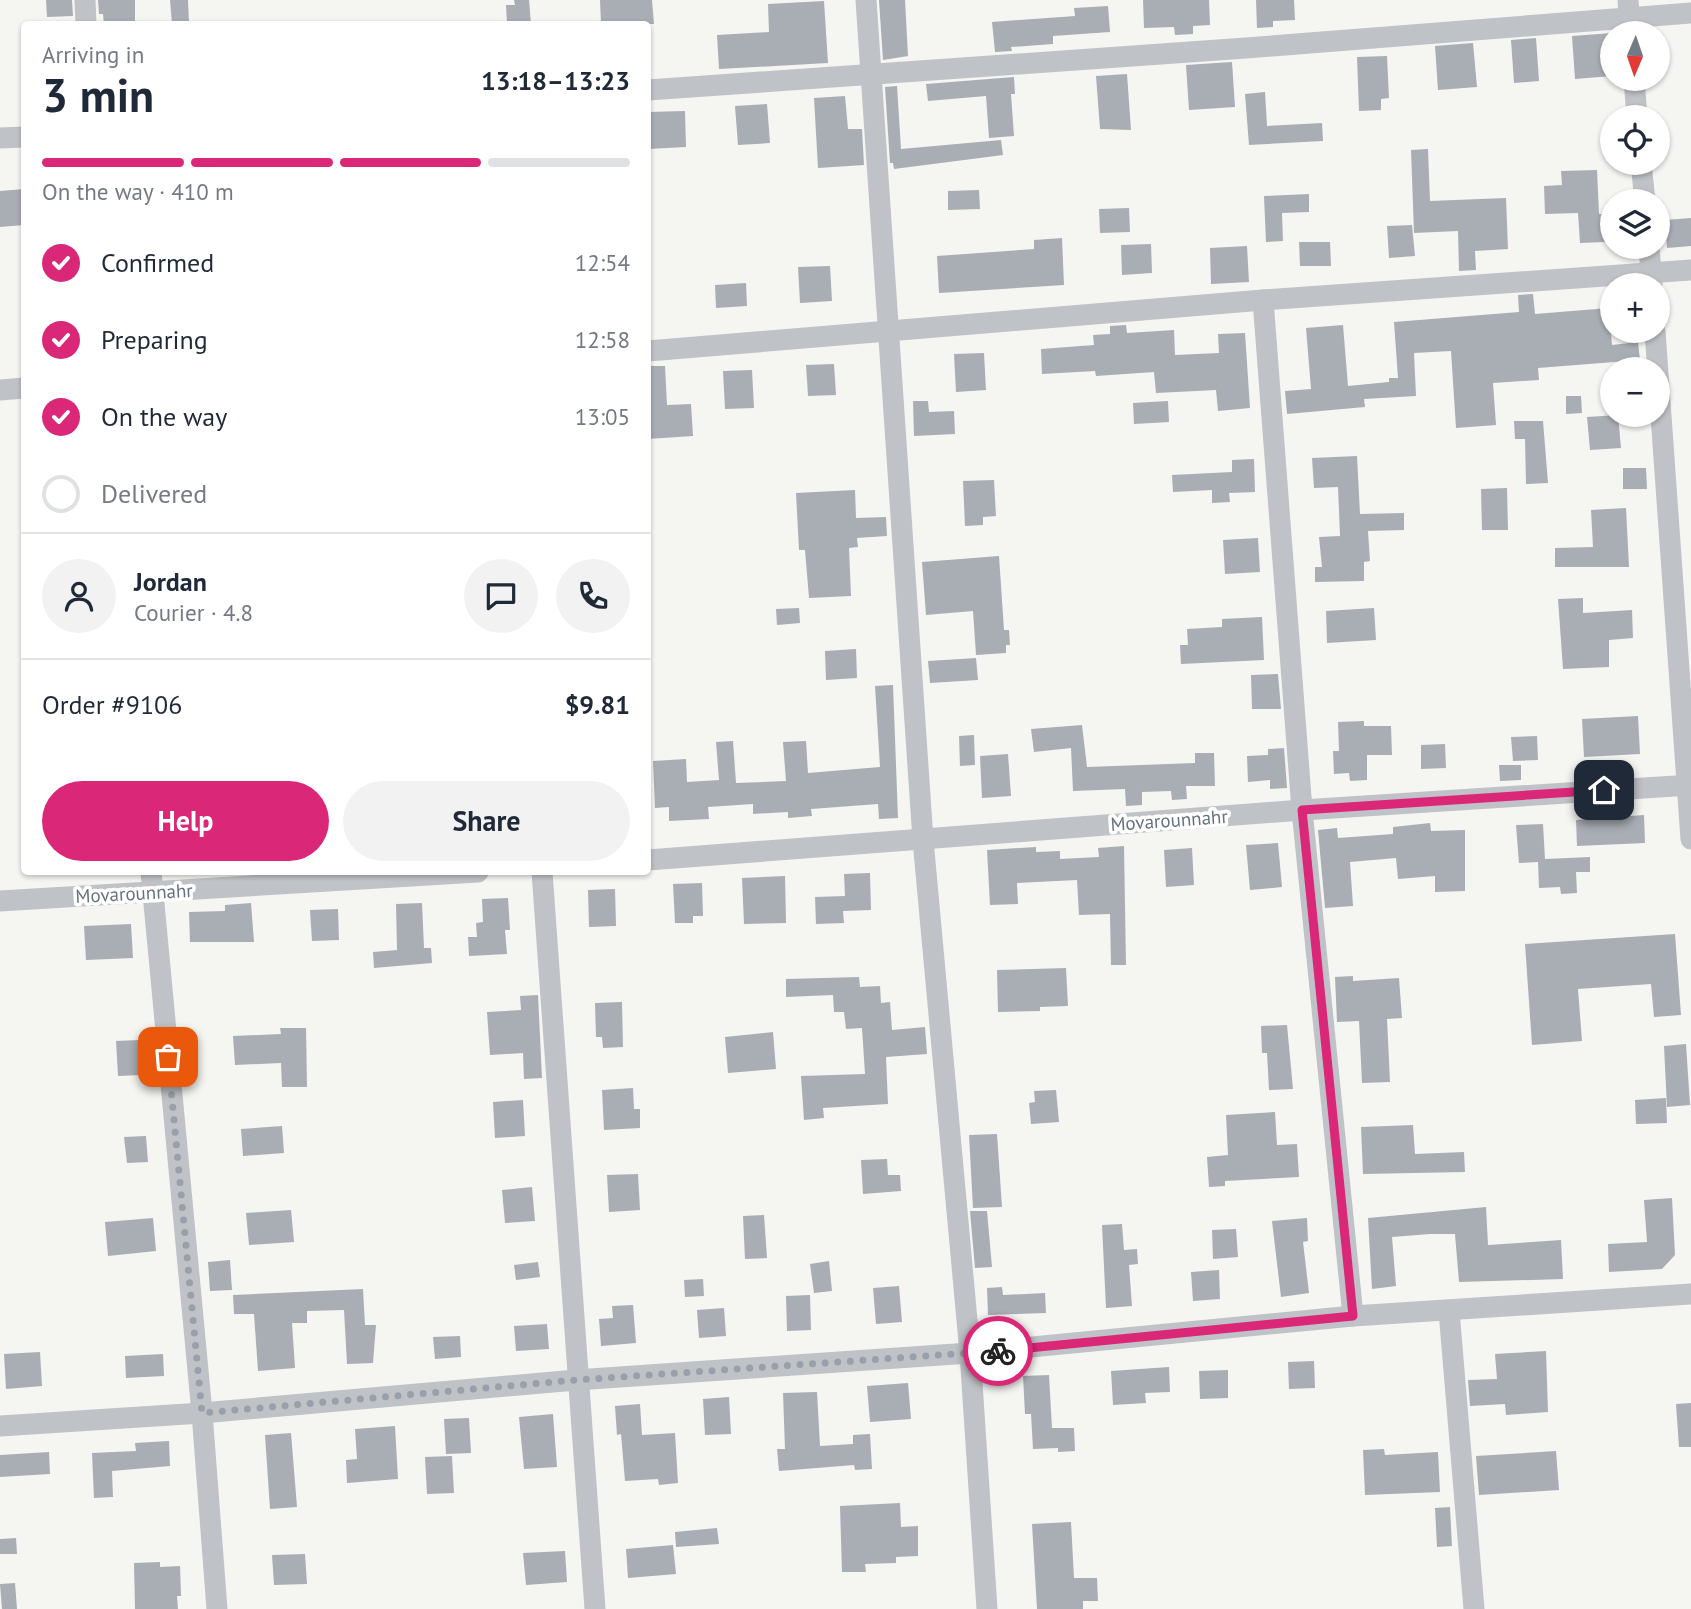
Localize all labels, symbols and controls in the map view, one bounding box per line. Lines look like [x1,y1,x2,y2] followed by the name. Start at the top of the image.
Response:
[1600,21,1670,91] north arrow
[1600,21,1670,427] map controls
[42,40,144,69] text: Arriving in
[481,64,630,97] text: 13:18–13:23
[42,65,154,125] text: 3 min
[1600,105,1670,175] button: locate
[42,177,234,206] text: On the way · 410 m
[1600,189,1670,259] button: layers
[42,244,80,282] icon: check
[101,246,214,279] text: Confirmed
[575,248,630,277] text: 12:54
[1600,273,1670,343] button: +
[42,321,80,359] icon: check
[101,323,208,356] text: Preparing
[575,325,630,354] text: 12:58
[1600,357,1670,427] button: −
[42,398,80,436] icon: check
[101,400,227,433] text: On the way
[575,402,630,431] text: 13:05
[101,477,207,510] text: Delivered
[42,559,116,633] button: person
[464,559,538,633] button: chat
[556,559,630,633] button: phone
[134,565,207,598] text: Jordan
[134,598,253,627] text: Courier · 4.8
[42,688,182,721] text: Order #9106
[565,688,630,721] text: $9.81
[1574,760,1634,820] pin
[1585,771,1623,809] icon: home
[42,781,329,861] button: Help
[343,781,630,861] button: Share
[1110,804,1229,836] street label: Movarounnahr
[75,878,194,908] street label: Movarounnahr
[138,1027,198,1087] pin
[149,1038,187,1076] icon: bag
[963,1316,1033,1386] courier
[979,1332,1017,1370] icon: bike

